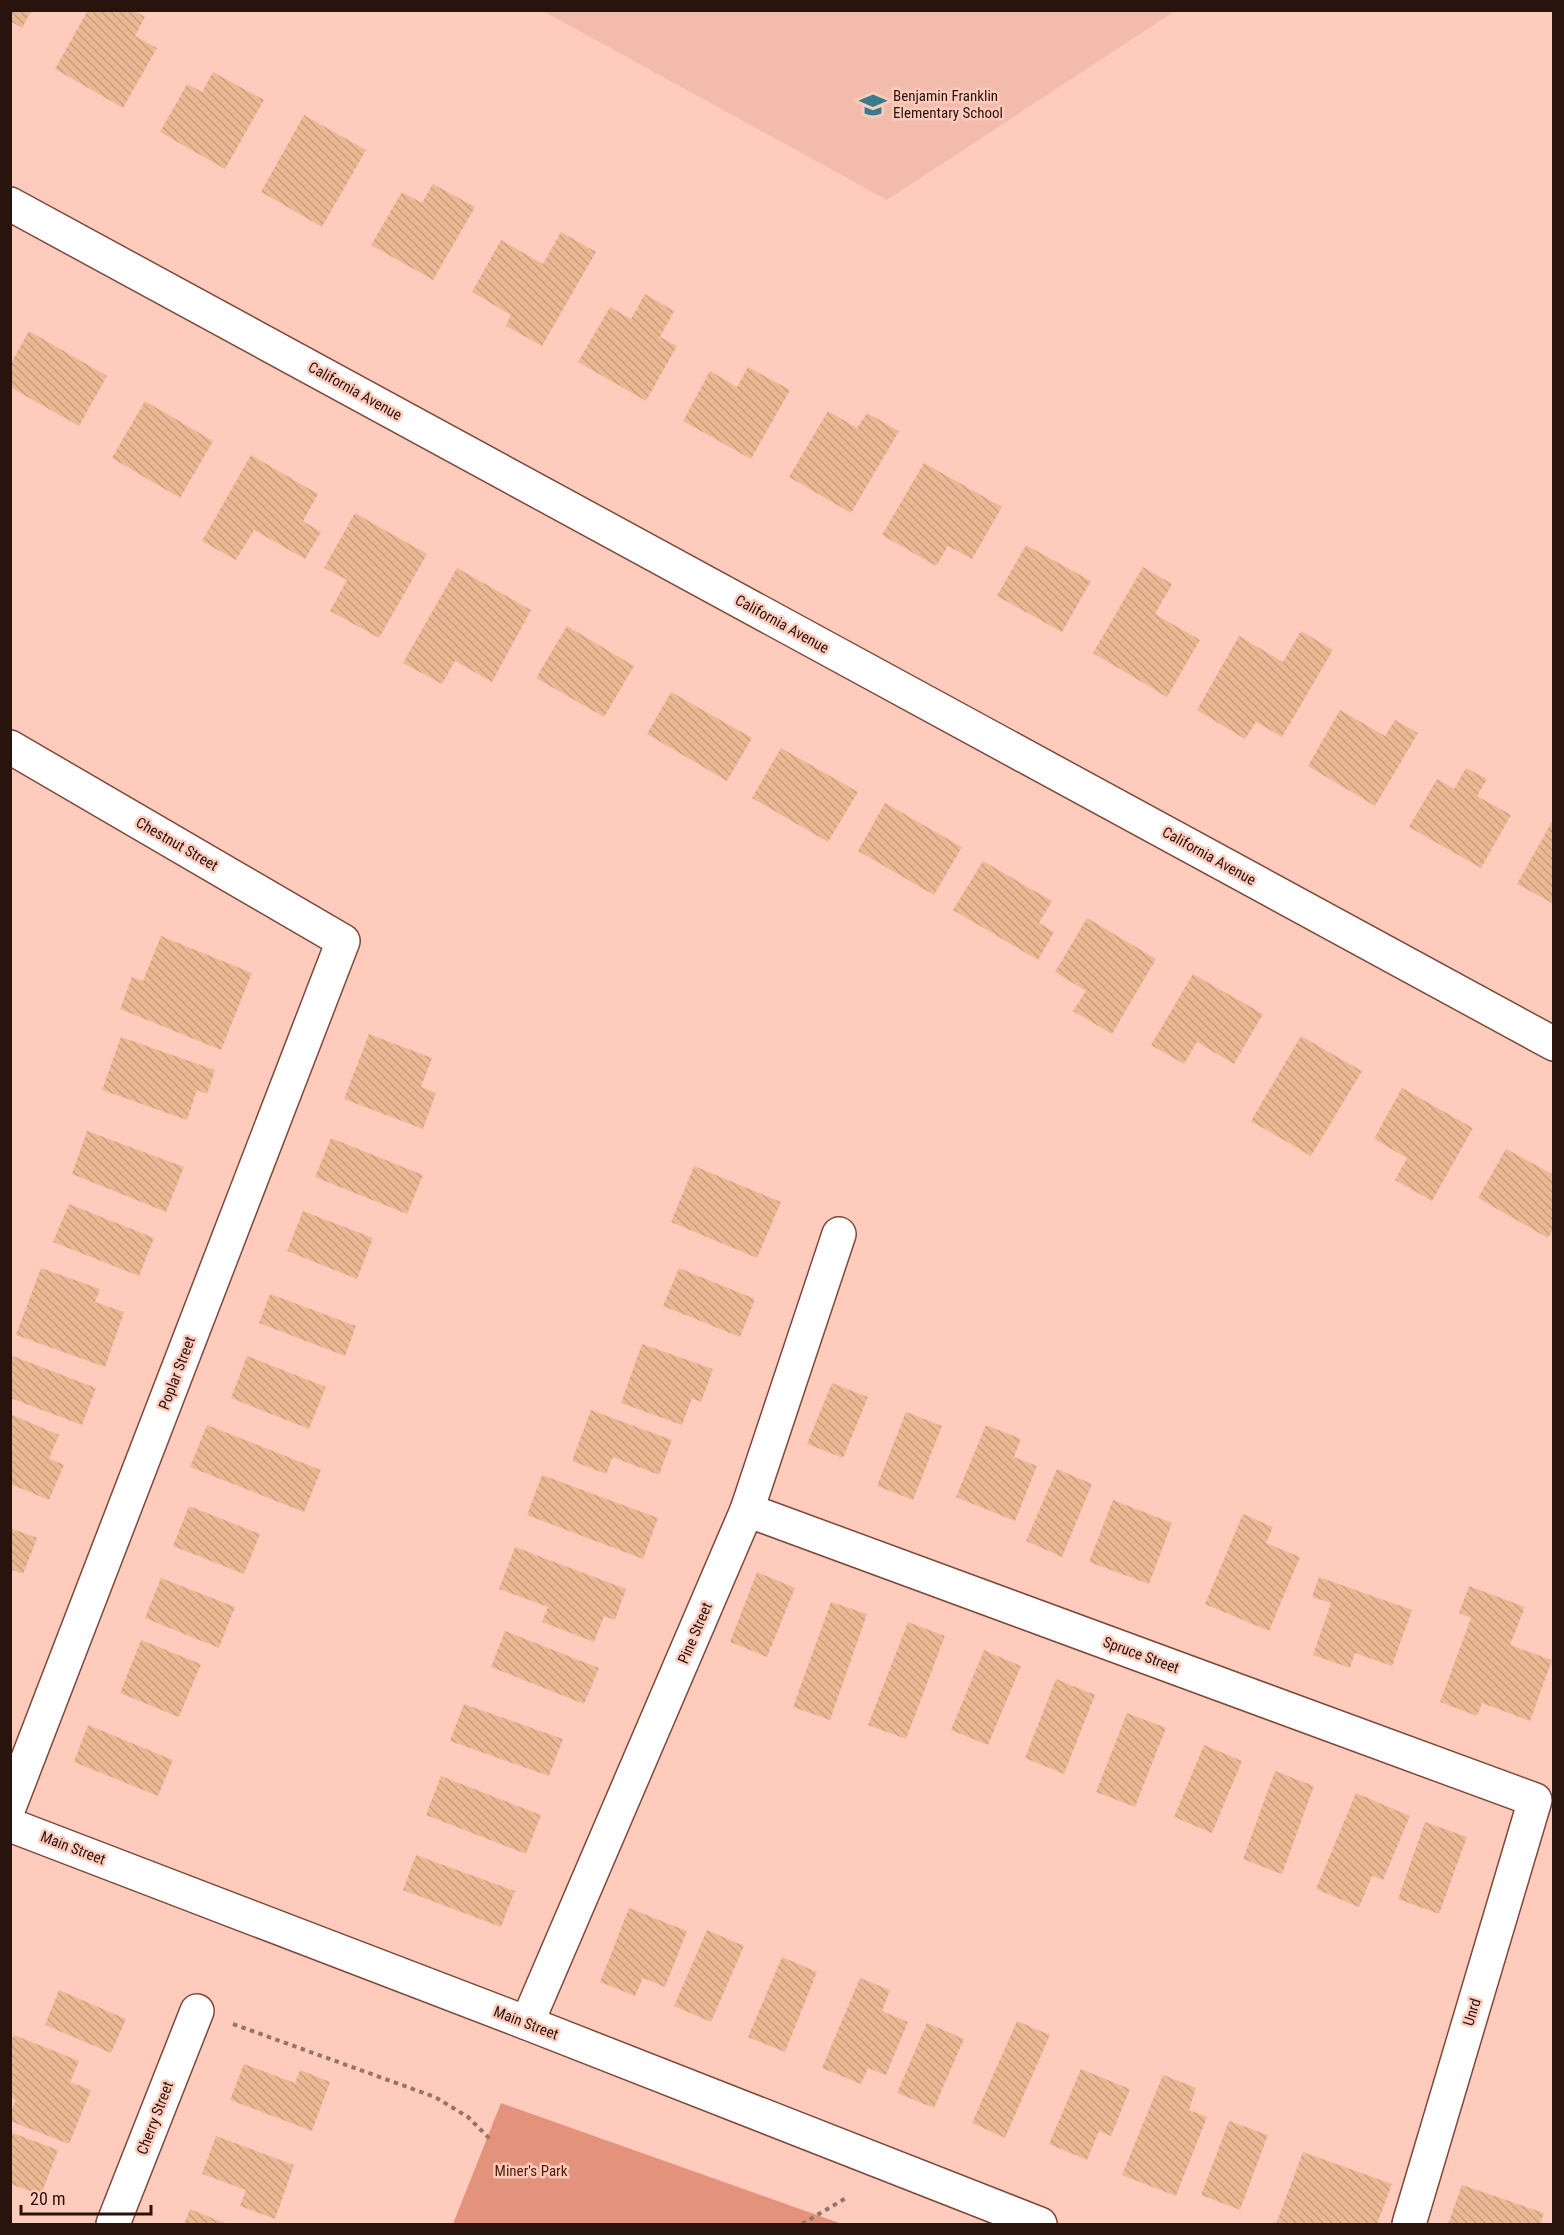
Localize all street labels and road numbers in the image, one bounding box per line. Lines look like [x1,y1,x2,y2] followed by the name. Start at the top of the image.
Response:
[305,358,405,424] street label: California Avenue
[732,591,832,657] street label: California Avenue
[133,813,221,875] street label: Chestnut Street
[1159,823,1259,889] street label: California Avenue
[155,1334,199,1412] street label: Poplar Street
[674,1600,716,1666] street label: Pine Street
[1101,1633,1181,1677] street label: Spruce Street
[38,1827,108,1869] street label: Main Street
[1459,1996,1485,2028] street label: Unrd
[491,2002,561,2044] street label: Main Street
[133,2079,177,2157] street label: Cherry Street

